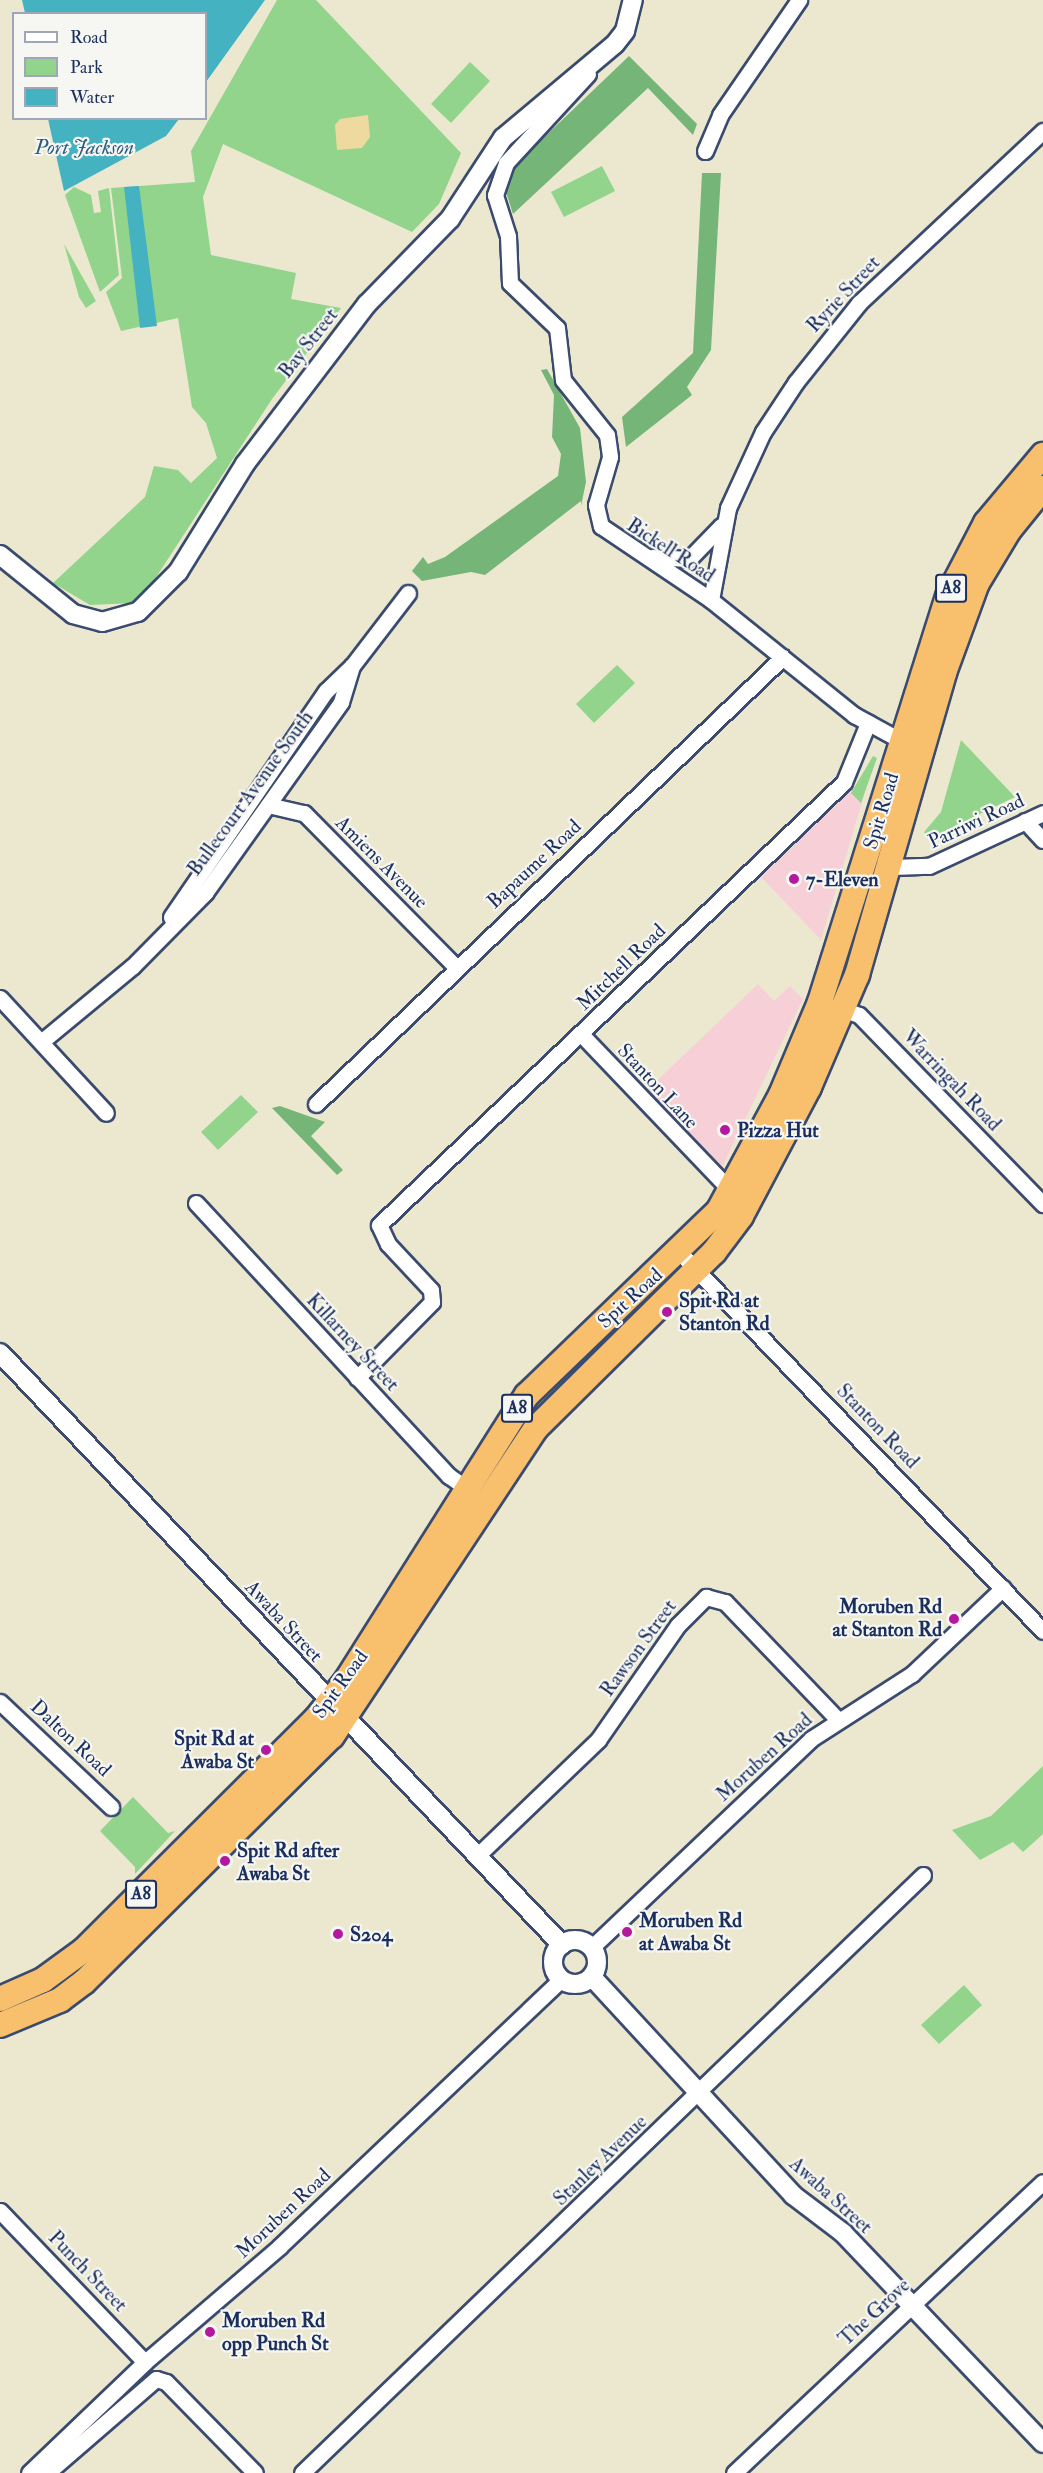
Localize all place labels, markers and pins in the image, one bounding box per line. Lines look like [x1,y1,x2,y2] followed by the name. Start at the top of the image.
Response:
[806,867,879,891] place label: 7-Eleven
[787,872,801,886] marker: 7-Eleven
[737,1118,819,1142] place label: Pizza Hut
[718,1123,732,1137] marker: Pizza Hut
[679,1288,770,1335] place label: Spit Rd at Stanton Rd
[660,1305,674,1319] marker: Spit Rd at Stanton Rd
[832,1595,942,1642] place label: Moruben Rd at Stanton Rd
[947,1612,961,1626] marker: Moruben Rd at Stanton Rd
[174,1726,254,1773] place label: Spit Rd at Awaba St
[259,1743,273,1757] marker: Spit Rd at Awaba St
[237,1838,339,1885] place label: Spit Rd after Awaba St
[218,1854,232,1868] marker: Spit Rd after Awaba St
[639,1908,742,1955] place label: Moruben Rd at Awaba St
[350,1922,392,1946] place label: S204
[620,1925,634,1939] marker: Moruben Rd at Awaba St
[331,1927,345,1941] marker: S204
[222,2308,329,2355] place label: Moruben Rd opp Punch St
[203,2325,217,2339] marker: Moruben Rd opp Punch St

